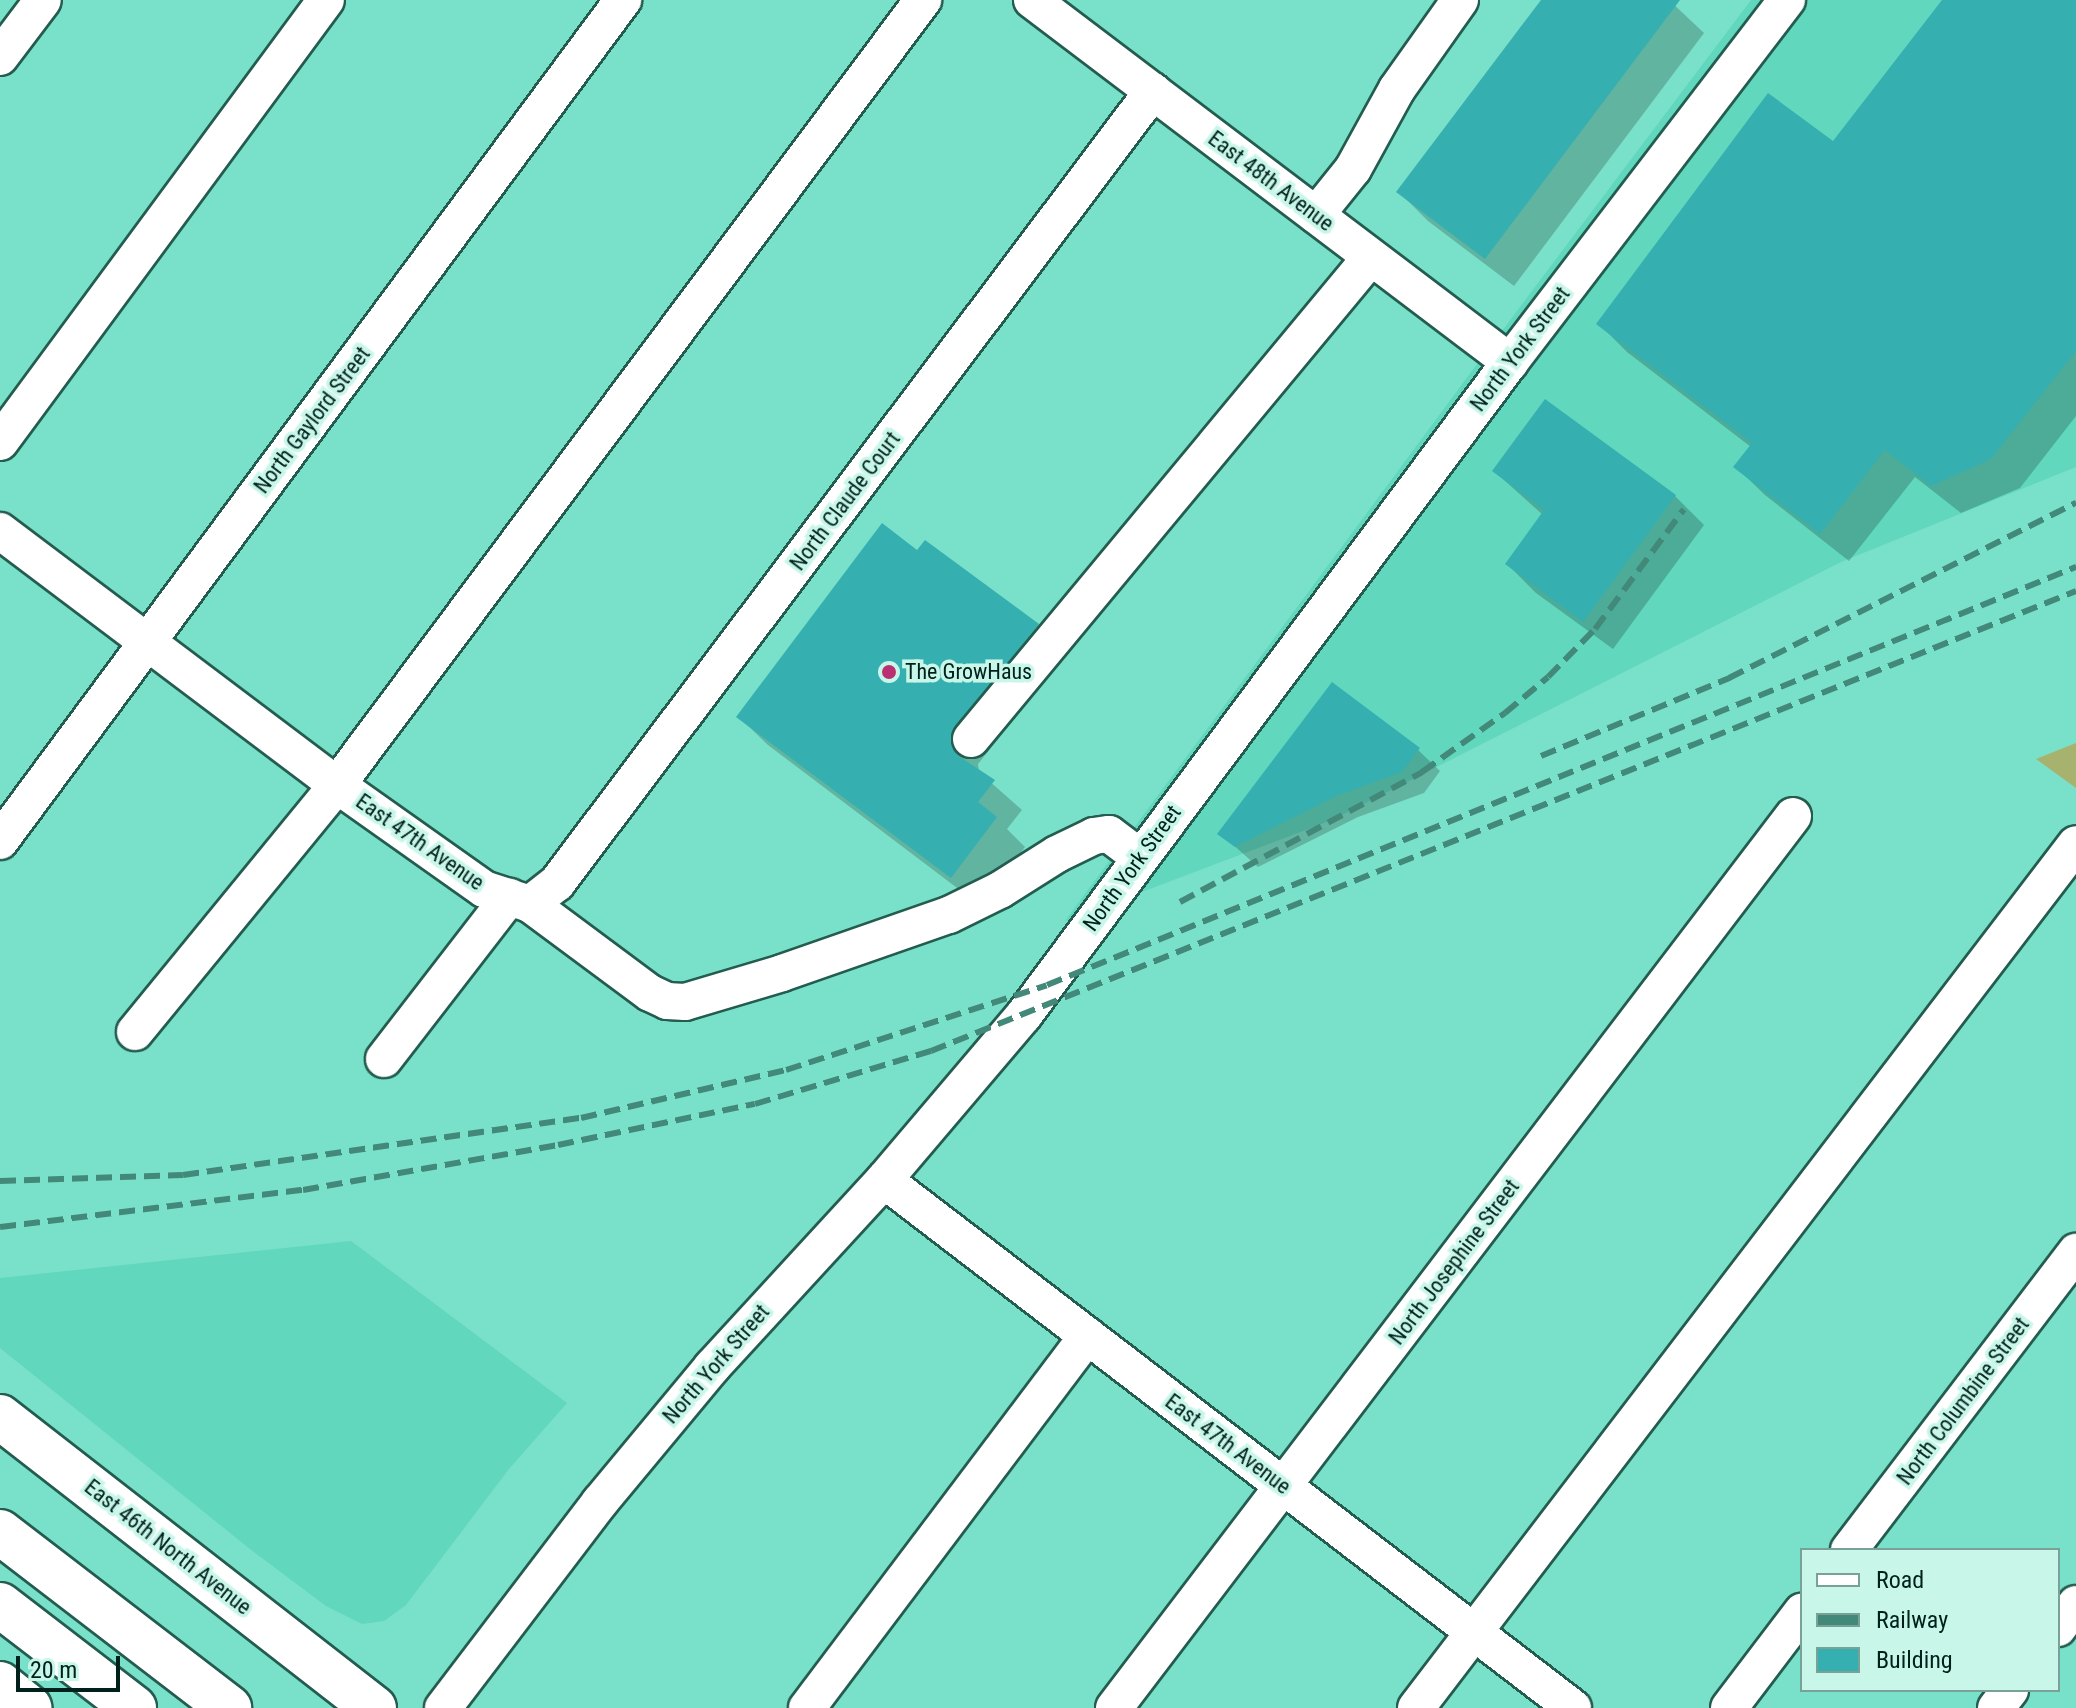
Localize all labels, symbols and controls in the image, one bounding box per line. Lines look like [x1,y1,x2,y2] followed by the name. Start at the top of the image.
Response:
[1203,125,1339,237] street label: East 48th Avenue
[1465,281,1575,417] street label: North York Street
[248,341,376,499] street label: North Gaylord Street
[784,426,906,576] street label: North Claude Court
[905,659,1032,685] place label: The GrowHaus
[880,663,898,681] marker: The GrowHaus
[351,788,489,896] street label: East 47th Avenue
[1077,800,1187,936] street label: North York Street
[1383,1174,1525,1350] street label: North Josephine Street
[657,1299,775,1429] street label: North York Street
[1891,1312,2035,1490] street label: North Columbine Street
[1160,1388,1296,1500] street label: East 47th Avenue
[79,1474,257,1620] street label: East 46th North Avenue
[1800,1548,2060,1692] legend
[1876,1566,1924,1594] text: Road
[1876,1606,1948,1634] text: Railway
[20,1640,124,1690] scale bar
[1876,1646,1953,1674] text: Building
[30,1656,77,1684] text: 20 m

